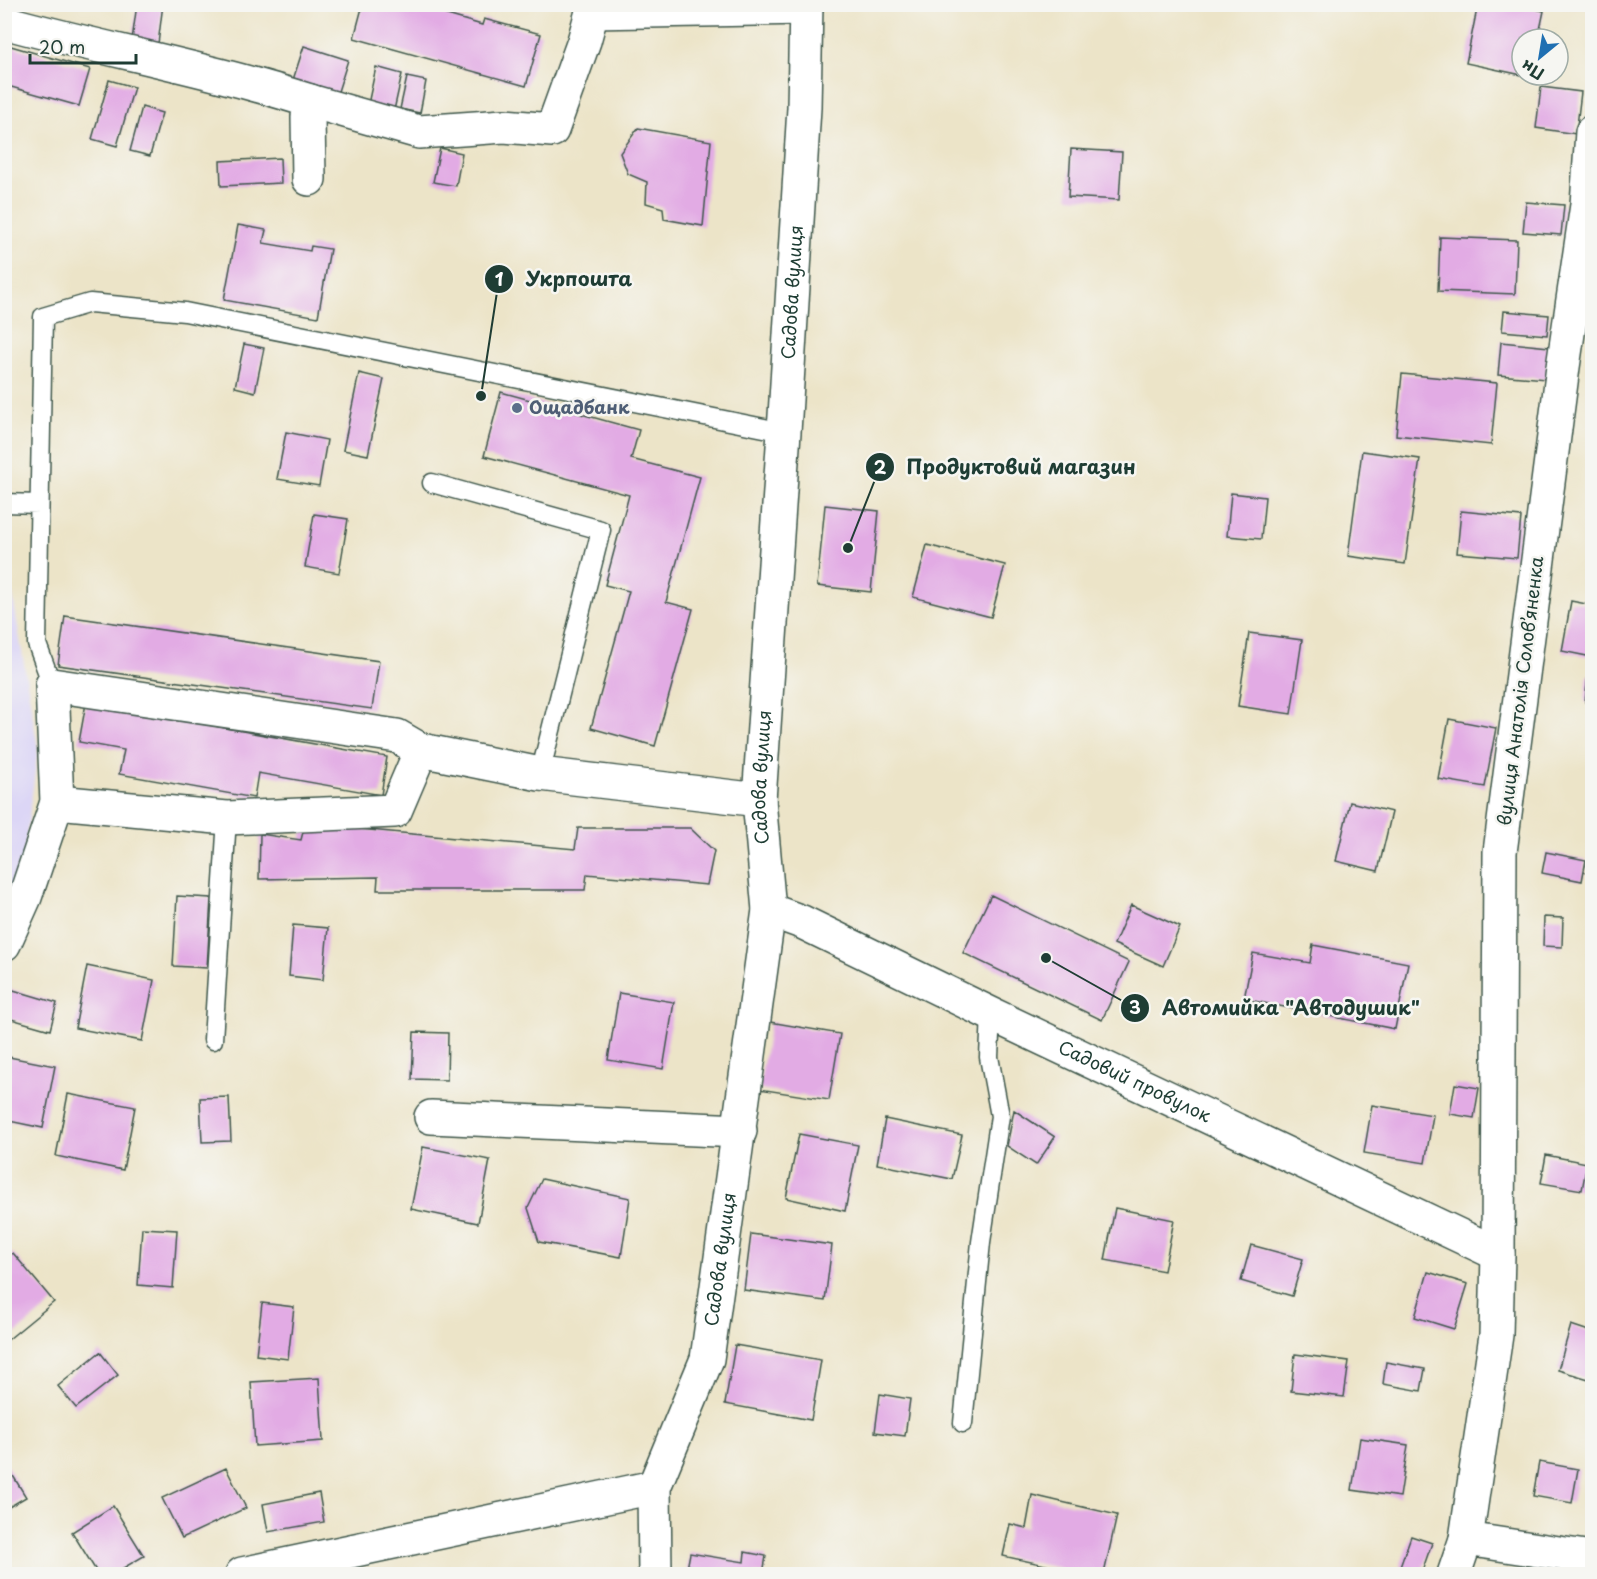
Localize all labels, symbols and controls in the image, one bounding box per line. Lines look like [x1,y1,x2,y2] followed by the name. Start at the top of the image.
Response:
[30,27,136,65] scale bar
[1510,27,1570,87] north arrow
[39,33,85,60] text: 20 m
[1516,55,1548,87] text: Пн
[774,224,809,360] street label: Садова вулиця
[484,260,644,298] callout: Укрпошта
[525,263,632,293] text: Укрпошта
[495,265,504,292] text: 1
[529,393,630,420] place label: Ощадбанк
[510,401,524,415] marker: Ощадбанк
[865,448,1148,486] callout: Продуктовий магазин
[906,451,1136,481] text: Продуктовий магазин
[874,453,887,480] text: 2
[1490,554,1550,827] street label: вулиця Анатолія Соловʼяненка
[744,709,777,846] street label: Садова вулиця
[1120,989,1432,1027] callout: Автомийка "Автодушик"
[1162,992,1420,1022] text: Автомийка "Автодушик"
[1129,993,1141,1020] text: 3
[1054,1033,1216,1128] street label: Садовий провулок
[697,1191,742,1328] street label: Садова вулиця

